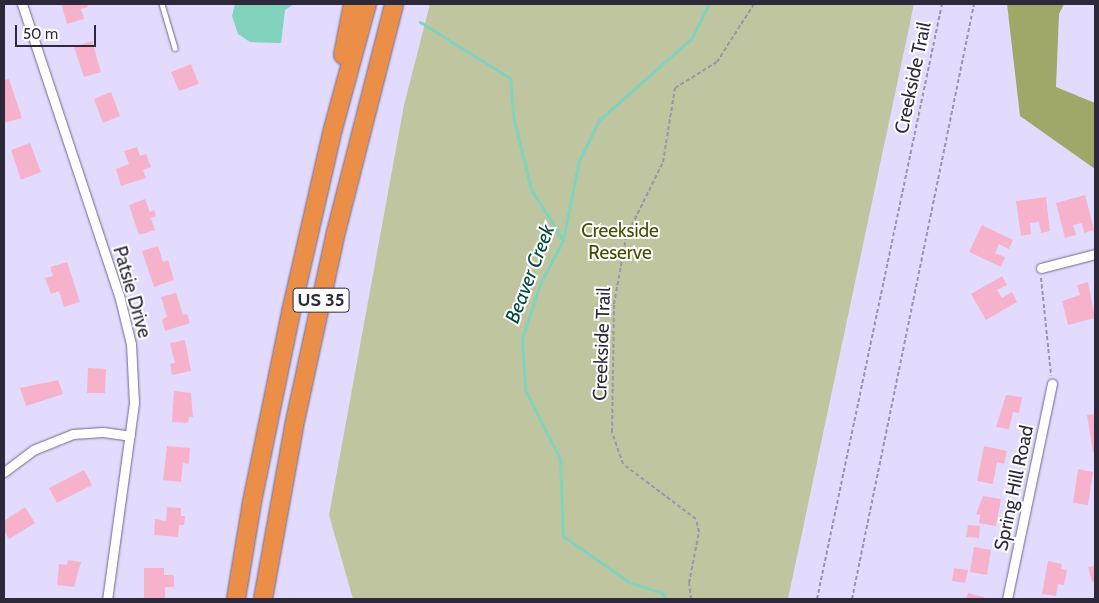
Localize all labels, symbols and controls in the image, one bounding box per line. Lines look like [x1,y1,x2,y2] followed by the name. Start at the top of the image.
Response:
[18,15,99,47] scale bar
[890,20,936,136] street label: Creekside Trail
[23,25,58,43] text: 50 m
[581,220,659,264] park label: Creekside Reserve
[500,221,560,327] water label: Beaver Creek
[108,243,156,341] street label: Patsie Drive
[292,284,350,316] road number: US 35
[589,287,615,401] street label: Creekside Trail
[990,423,1038,553] street label: Spring Hill Road

